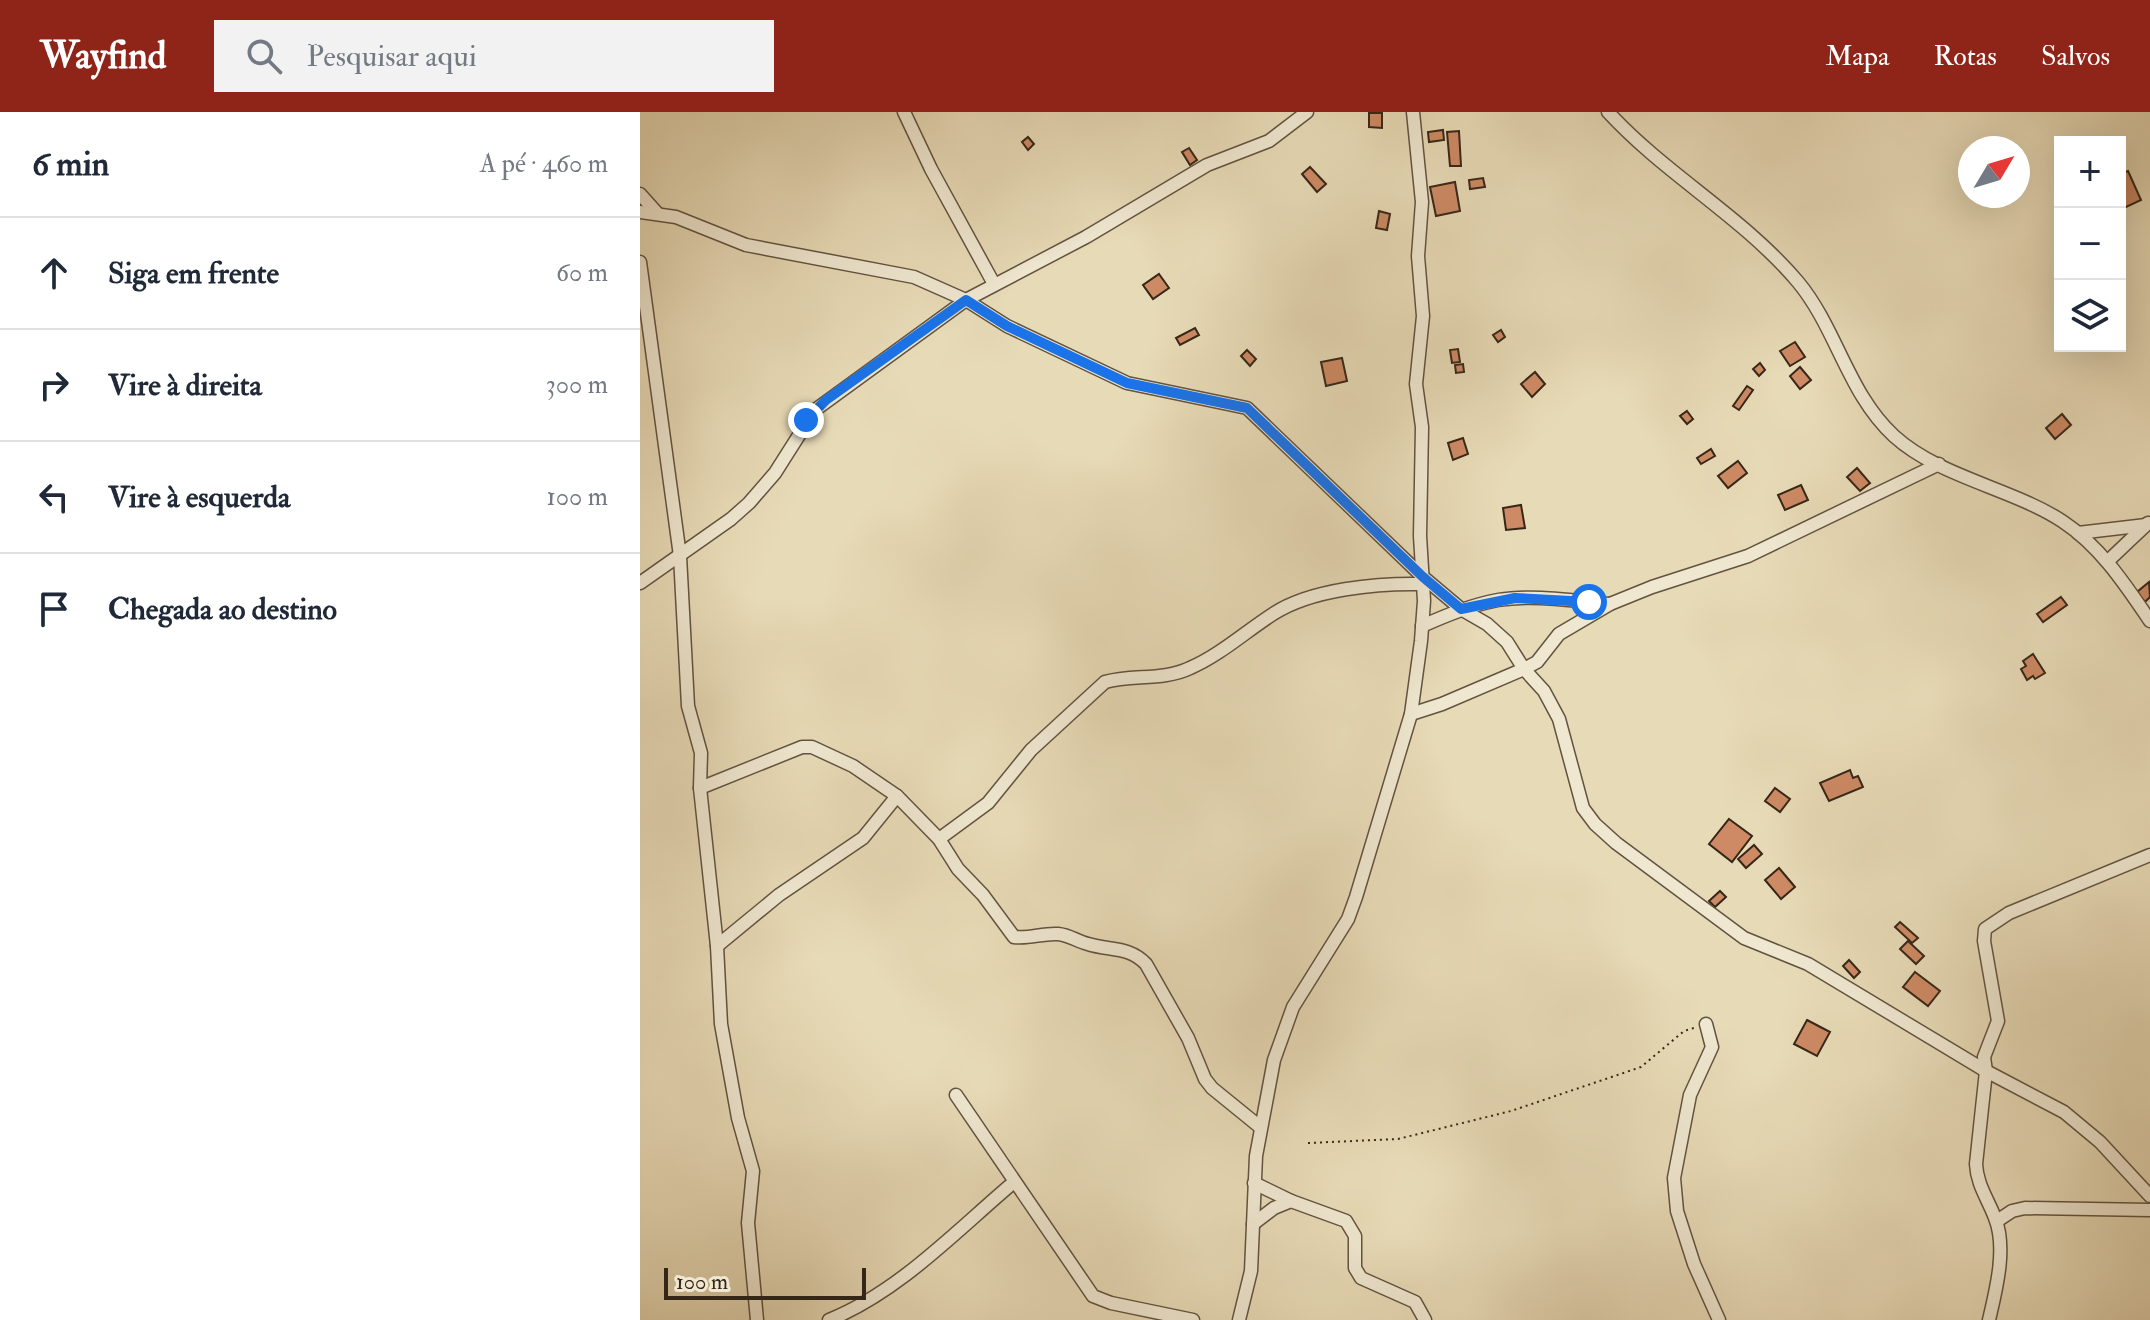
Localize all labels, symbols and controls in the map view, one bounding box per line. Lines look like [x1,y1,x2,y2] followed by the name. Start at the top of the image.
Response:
[214,20,774,92] search box
[40,32,166,80] text: Wayfind
[242,34,286,78] icon: search
[306,38,477,75] text: Pesquisar aqui
[1825,39,1889,74] text: Mapa
[1933,39,1997,74] text: Rotas
[2041,39,2110,74] text: Salvos
[1958,136,2030,208] north arrow
[2054,136,2126,352] map controls
[2054,136,2126,208] button: +
[32,143,109,186] text: 6 min
[480,148,608,180] text: A pé · 460 m
[2054,208,2126,280] button: −
[32,251,76,295] icon: ahead
[108,255,279,292] text: Siga em frente
[556,257,608,289] text: 60 m
[2054,280,2126,352] button: layers
[32,363,76,407] icon: right
[108,367,262,404] text: Vire à direita
[546,369,608,401] text: 300 m
[788,402,824,438] route end
[32,475,76,519] icon: left
[108,479,290,516] text: Vire à esquerda
[547,481,608,513] text: 100 m
[1571,584,1607,620] route start
[32,587,76,631] icon: arrive
[108,591,337,628] text: Chegada ao destino
[664,1264,866,1300] scale bar
[676,1268,728,1296] text: 100 m

